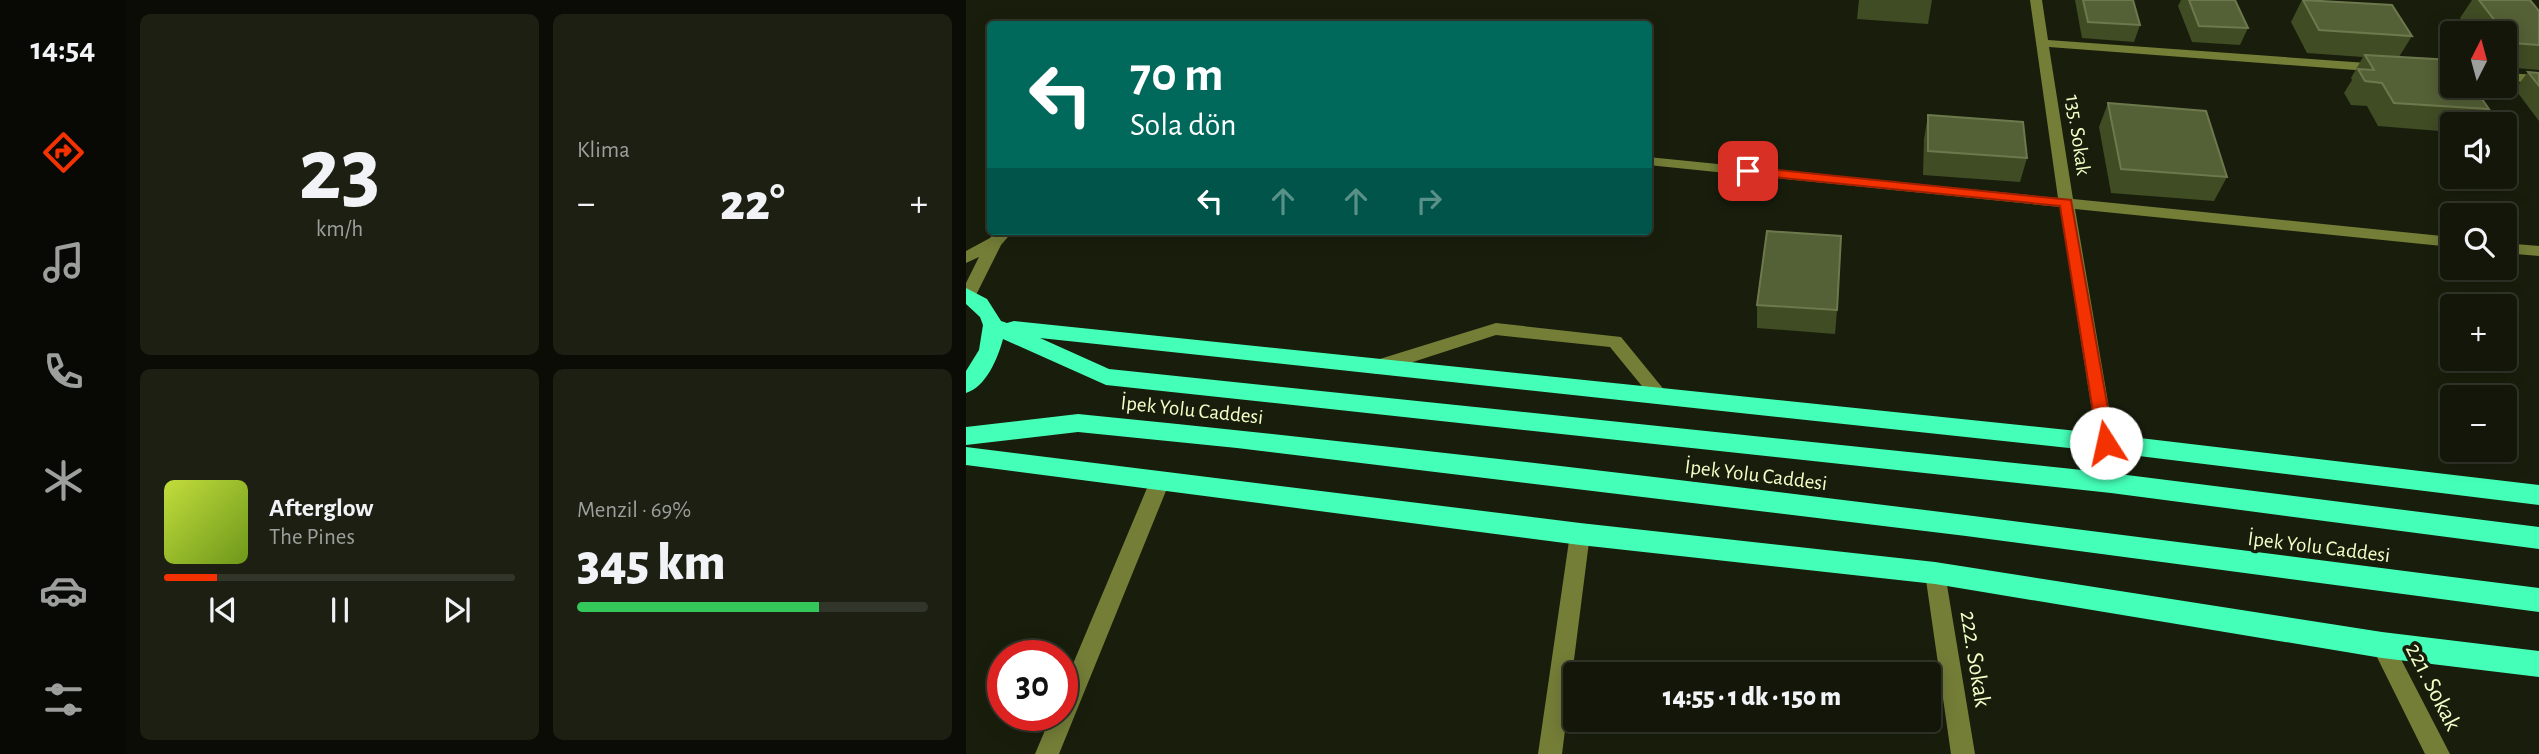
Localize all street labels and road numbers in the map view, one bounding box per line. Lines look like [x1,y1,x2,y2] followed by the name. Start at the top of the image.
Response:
[2062,93,2094,177] street label: 135. Sokak
[1120,391,1264,428] street label: İpek Yolu Caddesi
[1684,455,1829,494] street label: İpek Yolu Caddesi
[2247,527,2392,566] street label: İpek Yolu Caddesi
[1956,609,1994,709] street label: 222. Sokak
[2401,639,2465,735] street label: 221. Sokak

